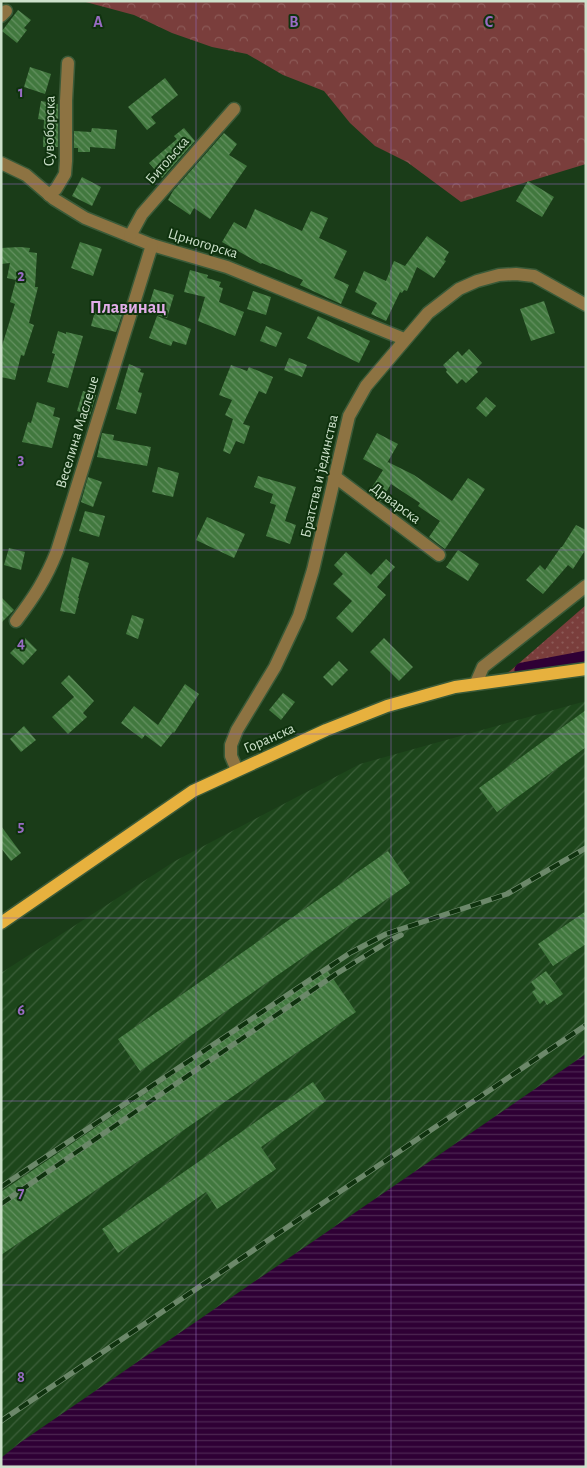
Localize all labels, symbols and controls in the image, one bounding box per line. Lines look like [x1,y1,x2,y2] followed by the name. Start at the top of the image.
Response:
[93,14,103,30] text: A
[289,14,299,30] text: B
[485,14,494,30] text: C
[18,84,24,100] text: 1
[41,95,58,166] street label: Сувоборска
[143,134,192,187] street label: Битољска
[166,226,240,261] street label: Црногорска
[17,268,25,284] text: 2
[90,299,166,317] district label: Плавинац
[53,374,102,490] street label: Веселина Маслеше
[298,413,341,539] street label: Братства и јединства
[18,451,25,467] text: 3
[368,480,423,527] street label: Дрварска
[17,635,25,651] text: 4
[241,721,297,756] street label: Горанска
[18,818,25,834] text: 5
[17,1002,25,1018] text: 6
[18,1185,25,1201] text: 7
[17,1369,25,1385] text: 8

